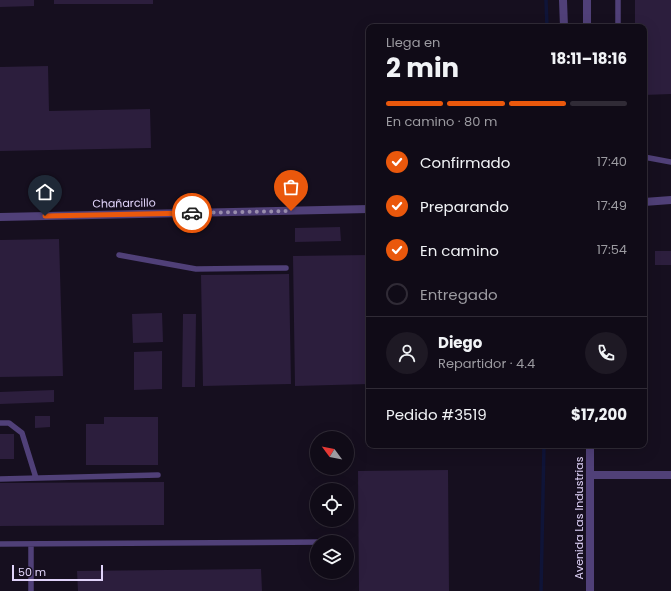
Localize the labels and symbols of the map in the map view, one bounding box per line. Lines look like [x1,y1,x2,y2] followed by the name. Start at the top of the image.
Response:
[274,170,308,211] pin
[28,175,62,216] pin
[172,193,212,233] courier
[92,194,156,212] street label: Chañarcillo
[310,431,354,475] north arrow
[571,456,587,579] street label: Avenida Las Industrias
[12,563,103,582] scale bar

